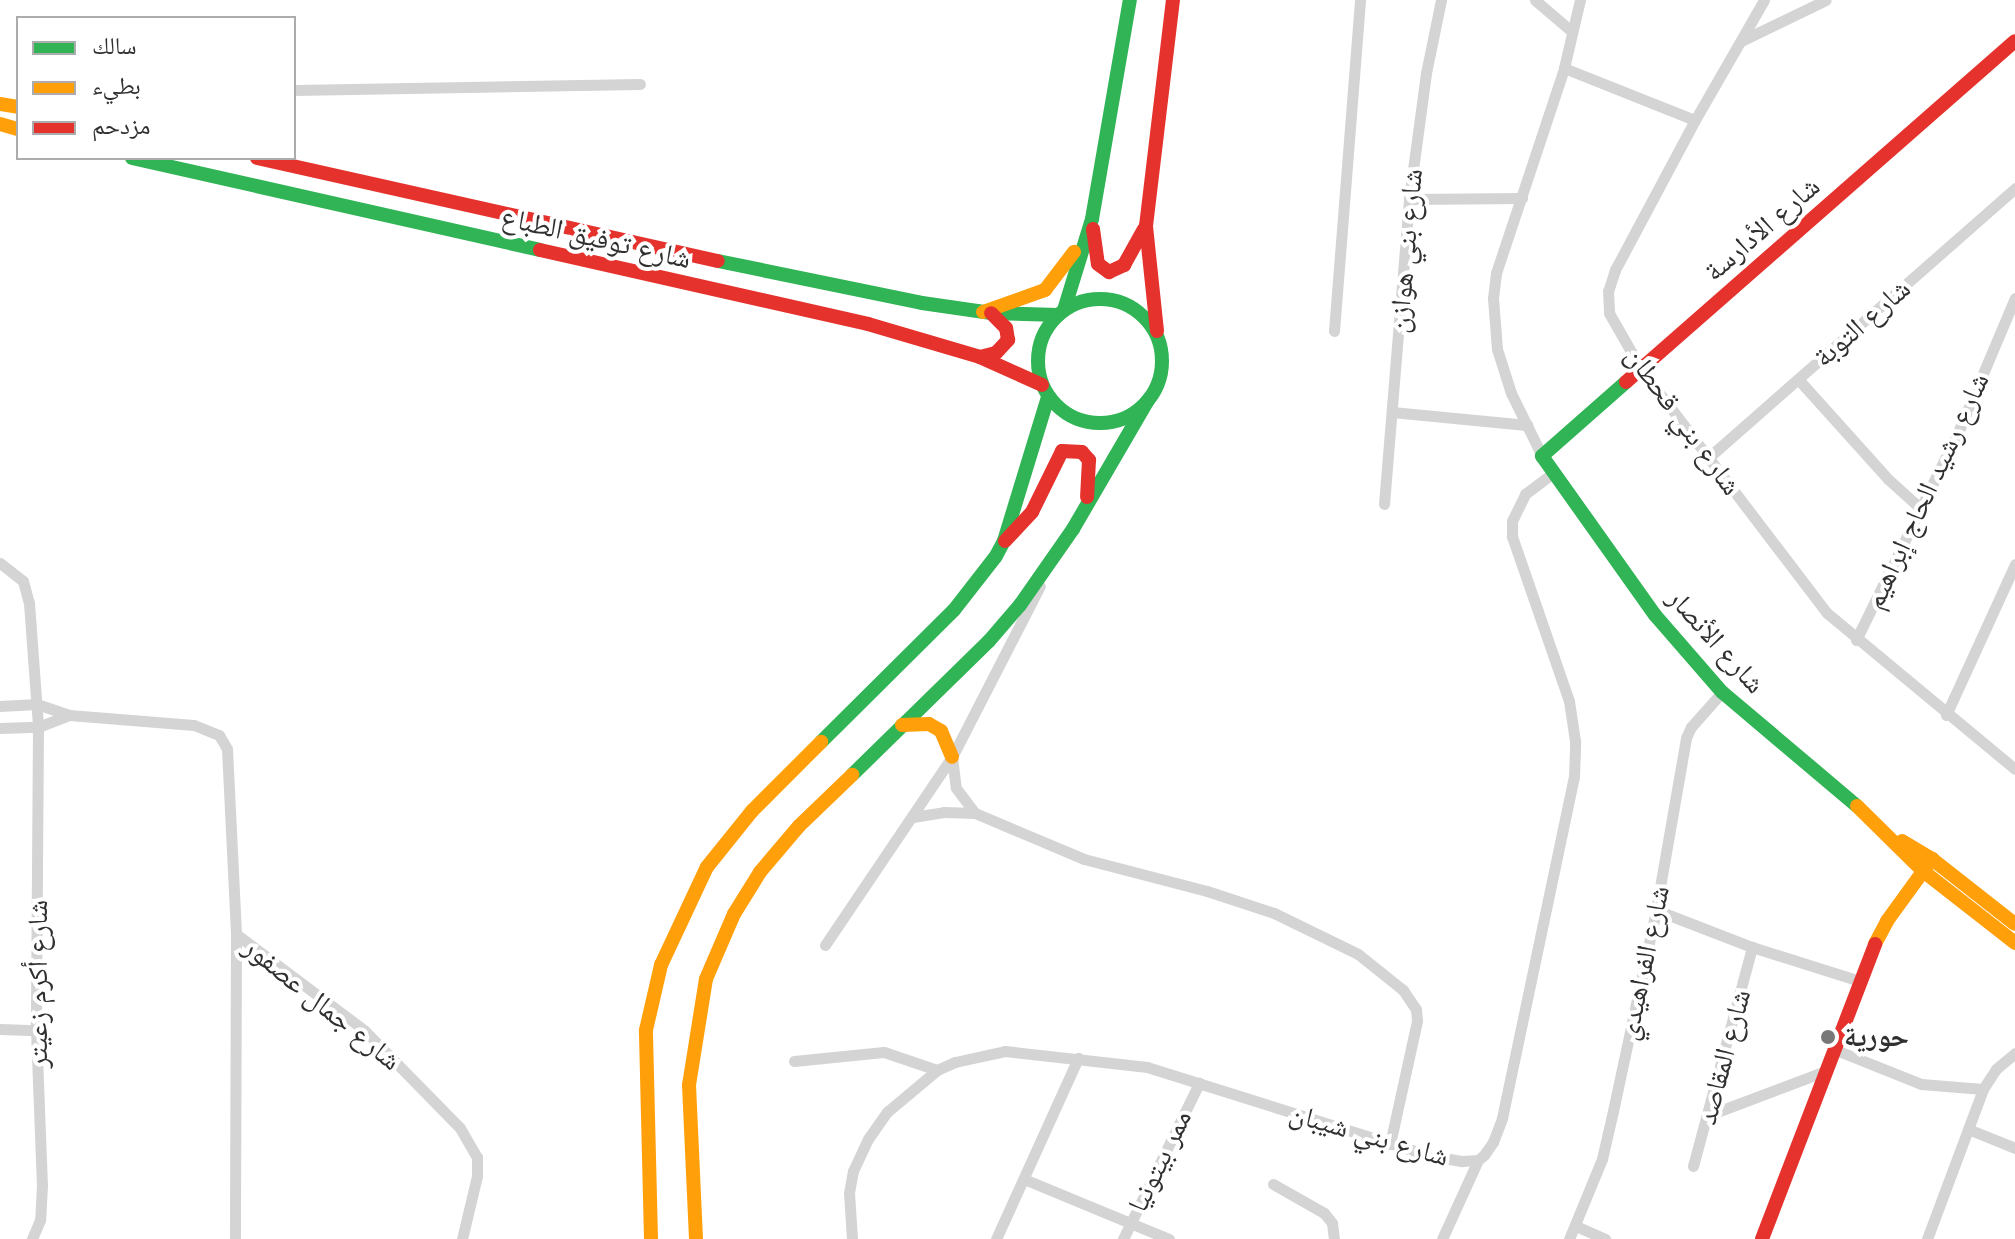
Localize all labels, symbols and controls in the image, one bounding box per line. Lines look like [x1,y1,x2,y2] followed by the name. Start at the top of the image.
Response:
[16,16,296,160] legend
[92,32,137,59] text: سالك
[92,72,141,99] text: بطيء
[92,112,151,139] text: مزدحم
[1382,167,1430,335] street label: شارع بني هوازن
[1697,170,1827,288] street label: شارع الأدارسة
[498,200,694,276] street label: شارع توفيق الطباع
[1807,272,1917,374] street label: شارع التوبة
[1618,340,1748,502] street label: شارع بني قحطان
[1858,368,1996,614] street label: شارع رشيد الحاج إبراهيم
[1660,582,1772,700] street label: شارع الأنصار
[1611,883,1677,1043] street label: شارع الفراهيدي
[21,900,55,1068] street label: شارع أكرم زعيتر
[237,930,407,1078] street label: شارع جمال عصفور
[1690,986,1758,1128] street label: شارع المقاصد
[1844,1020,1909,1054] place label: حورية
[1819,1028,1837,1046] marker: حورية
[1286,1096,1452,1174] street label: شارع بني شيبان
[1121,1105,1199,1217] street label: ممر بيتونيا

